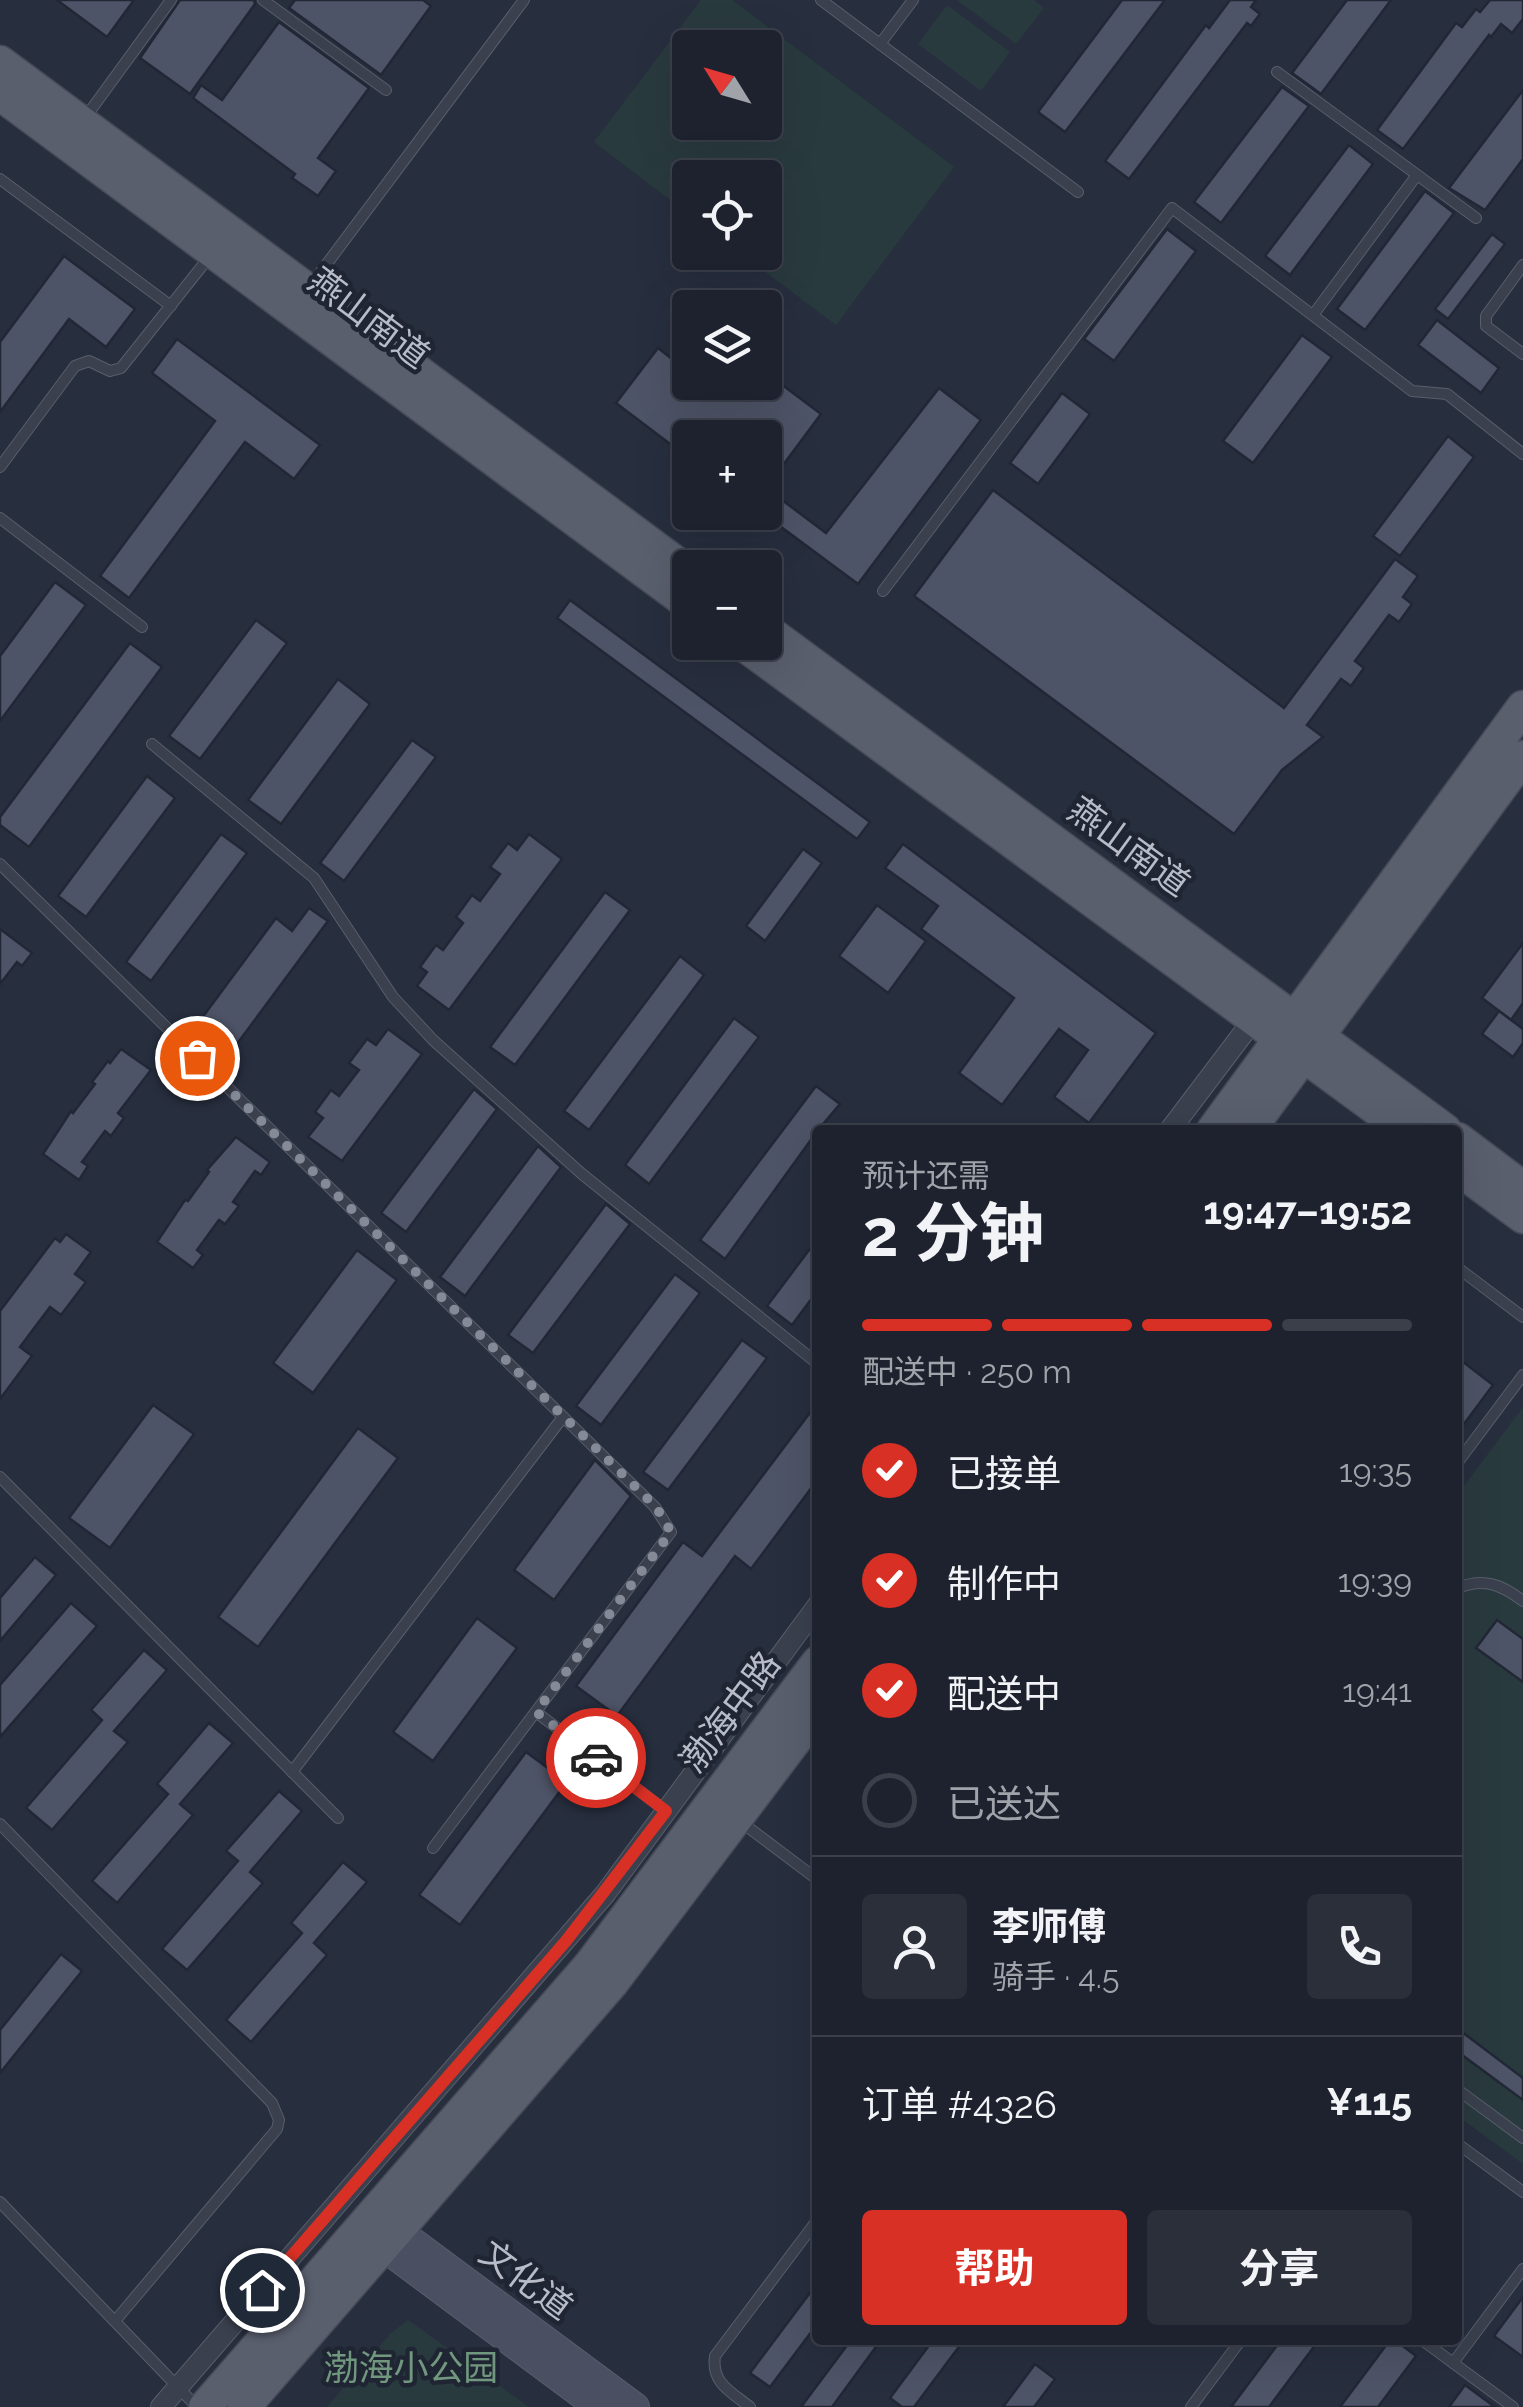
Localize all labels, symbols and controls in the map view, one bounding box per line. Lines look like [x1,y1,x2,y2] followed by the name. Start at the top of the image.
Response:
[672,30,782,140] north arrow
[672,30,782,660] map controls
[672,160,782,270] button: locate
[301,259,438,376] street label: 燕山南道
[672,290,782,400] button: layers
[672,420,782,530] button: +
[672,550,782,660] button: −
[1061,789,1198,904] street label: 燕山南道
[155,1016,240,1101] pin
[170,1031,225,1086] icon: bag
[862,1157,990,1194] text: 预计还需
[1203,1188,1412,1233] text: 19:47–19:52
[862,1195,1044,1271] text: 2 分钟
[862,1353,1072,1390] text: 配送中 · 250 m
[862,1443,917,1498] icon: check
[947,1451,1061,1496] text: 已接单
[1339,1452,1412,1489] text: 19:35
[862,1553,917,1608] icon: check
[947,1561,1061,1606] text: 制作中
[1338,1562,1412,1599] text: 19:39
[671,1643,788,1780] street label: 渤海中路
[862,1663,917,1718] icon: check
[947,1671,1061,1716] text: 配送中
[1342,1672,1412,1709] text: 19:41
[546,1708,646,1808] courier
[569,1731,624,1786] icon: car
[947,1781,1061,1826] text: 已送达
[862,1894,967,1999] button: person
[1307,1894,1412,1999] button: phone
[992,1904,1106,1949] text: 李师傅
[992,1958,1119,1995] text: 骑手 · 4.5
[1326,2079,1412,2124] text: ¥115
[862,2082,1057,2127] text: 订单 #4326
[862,2210,1127,2325] button: 帮助
[1147,2210,1412,2325] button: 分享
[472,2232,581,2328] street label: 文化道
[220,2248,305,2333] pin
[235,2263,290,2318] icon: home
[323,2347,499,2388] park label: 渤海小公园

